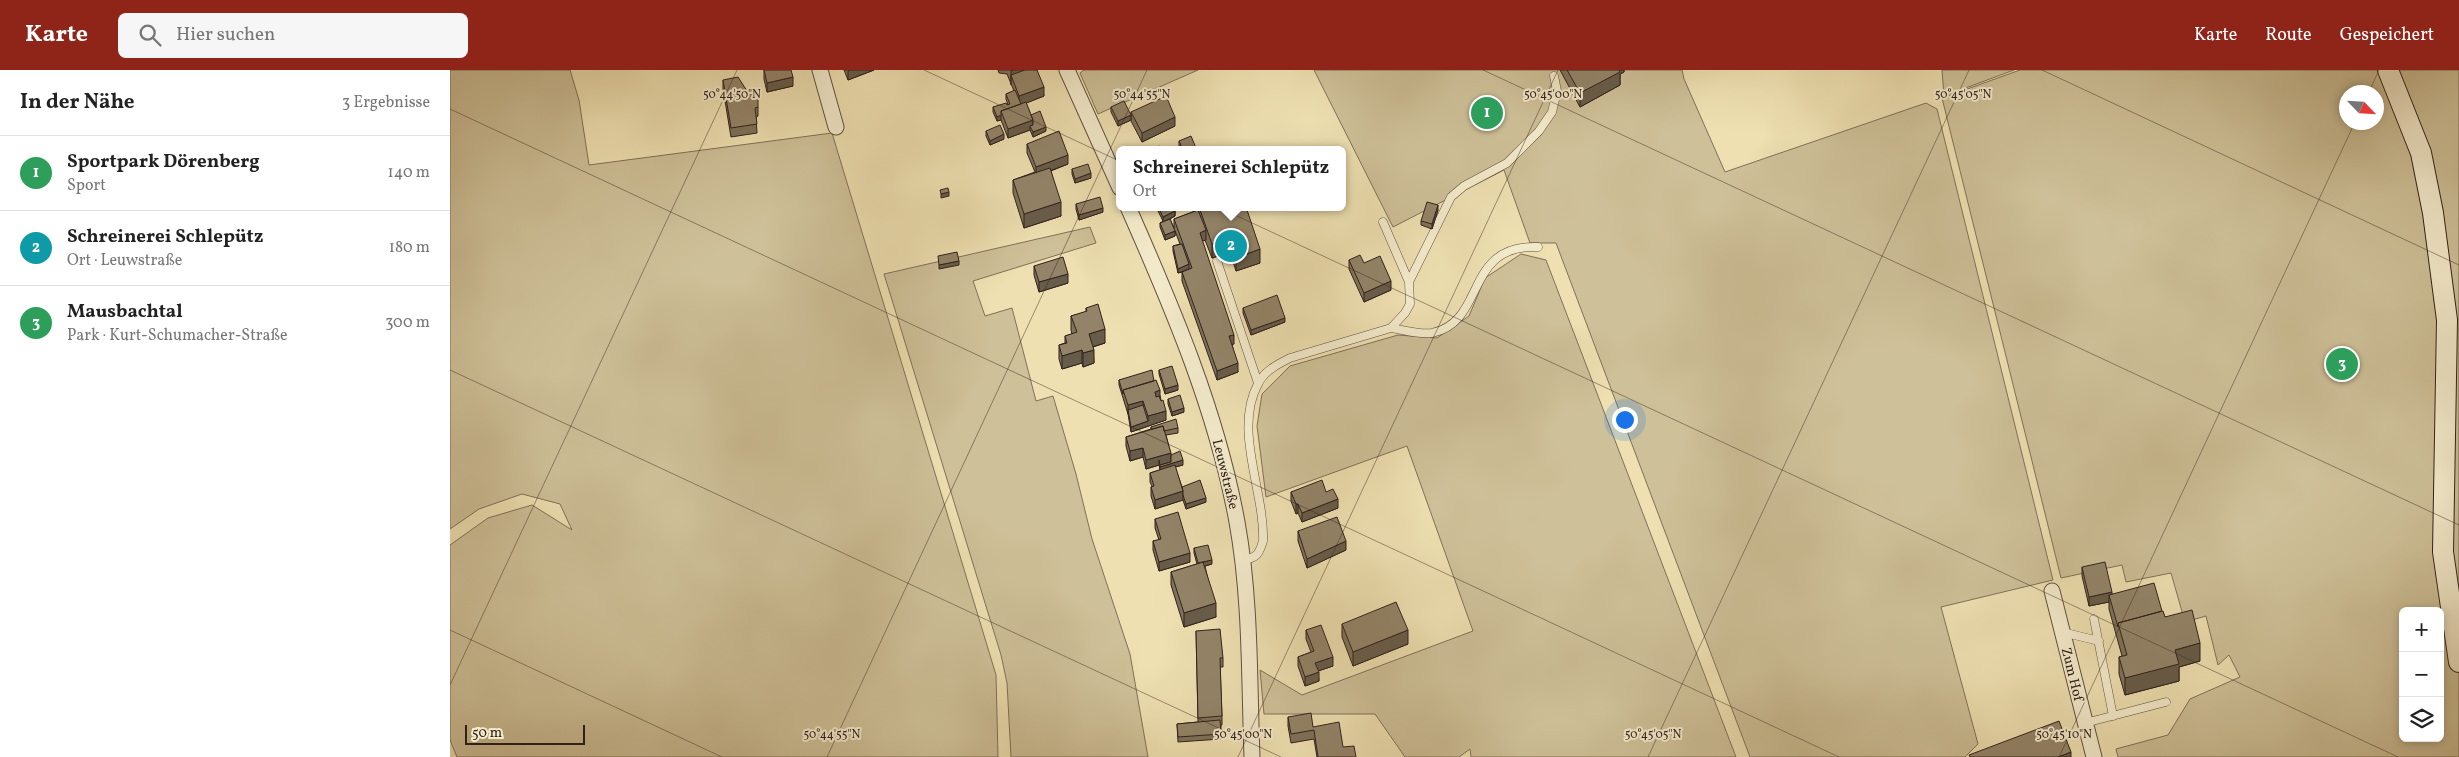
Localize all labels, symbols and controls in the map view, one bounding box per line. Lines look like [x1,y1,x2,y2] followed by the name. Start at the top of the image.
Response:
[118,13,468,58] search box
[25,18,88,52] text: Karte
[136,21,164,49] icon: search
[176,22,275,48] text: Hier suchen
[2194,23,2237,48] text: Karte
[2265,23,2312,48] text: Route
[2340,23,2434,48] text: Gespeichert
[2339,85,2384,130] north arrow
[703,87,761,103] text: 50°44'50"N
[1114,87,1171,103] text: 50°44'55"N
[1524,87,1582,103] text: 50°45'00"N
[1935,87,1991,103] text: 50°45'05"N
[20,88,135,117] text: In der Nähe
[342,92,430,114] text: 3 Ergebnisse
[1471,94,1503,132] pin: 1
[1116,146,1346,211] popup
[67,149,260,175] text: Sportpark Dörenberg
[1133,155,1329,181] text: Schreinerei Schlepütz
[33,162,39,184] text: 1
[388,162,430,184] text: 140 m
[67,175,106,197] text: Sport
[1133,181,1157,203] text: Ort
[67,224,263,250] text: Schreinerei Schlepütz
[1215,227,1247,265] pin: 2
[32,237,40,259] text: 2
[389,237,430,259] text: 180 m
[67,250,182,272] text: Ort · Leuwstraße
[67,299,183,325] text: Mausbachtal
[32,312,40,334] text: 3
[385,312,430,334] text: 300 m
[67,325,288,347] text: Park · Kurt-Schumacher-Straße
[2326,345,2358,383] pin: 3
[1612,407,1638,433] your location
[1207,437,1243,512] street label: Leuwstraße
[2399,607,2444,742] map controls
[2399,607,2444,652] button: +
[2056,646,2088,704] street label: Zum Hof
[2399,652,2444,697] button: −
[2399,697,2444,742] button: layers
[465,722,585,745] scale bar
[472,724,502,743] text: 50 m
[804,727,861,743] text: 50°44'55"N
[1214,727,1272,743] text: 50°45'00"N
[1625,727,1681,743] text: 50°45'05"N
[2036,727,2092,743] text: 50°45'10"N

